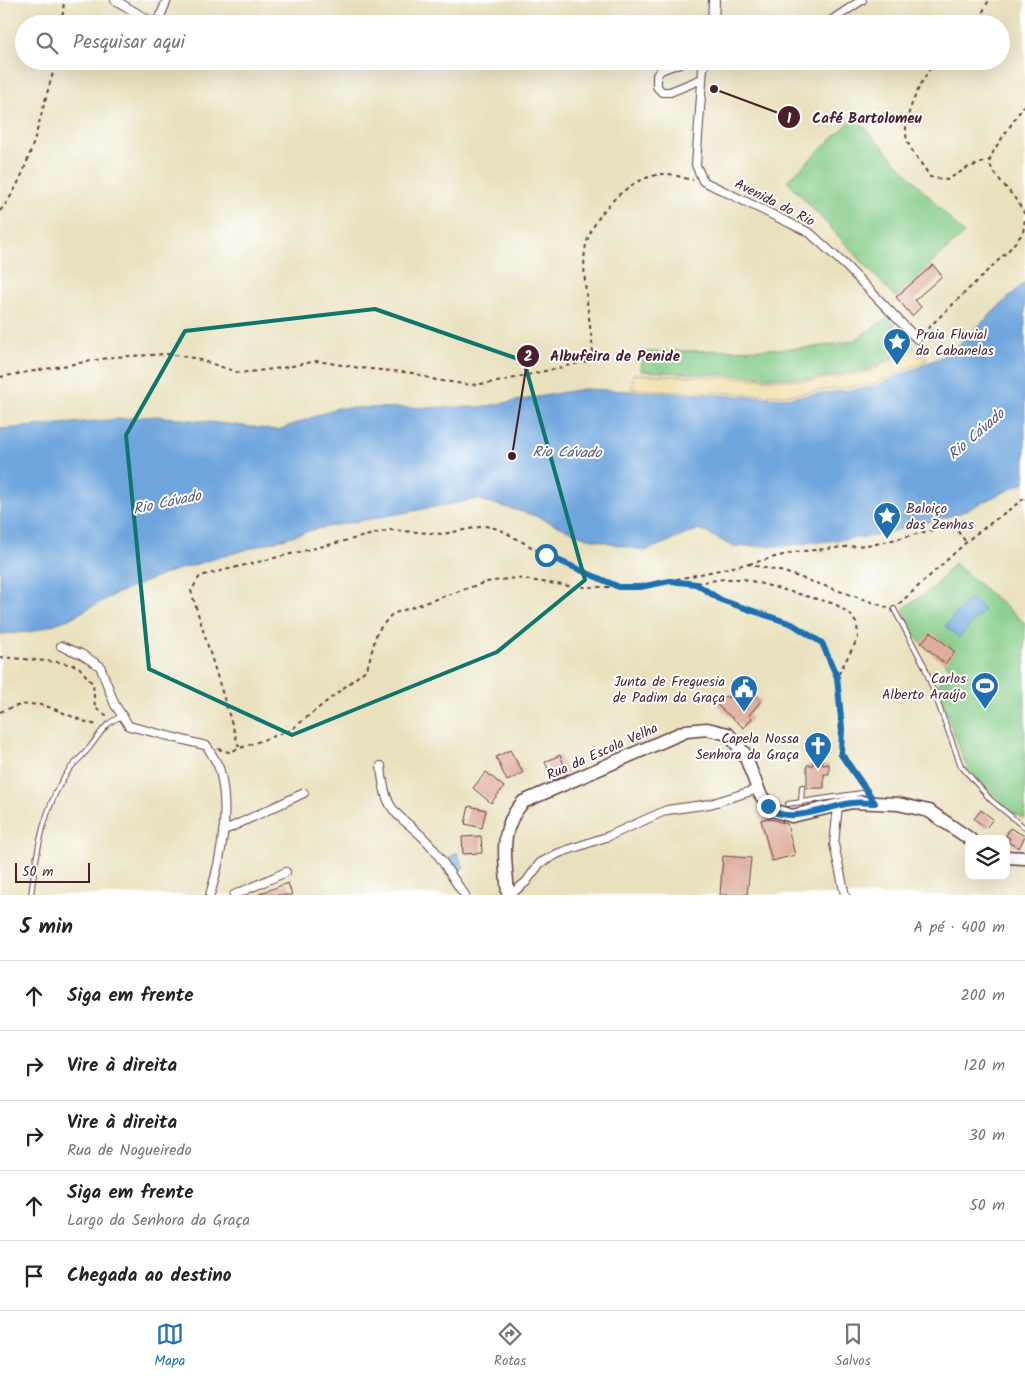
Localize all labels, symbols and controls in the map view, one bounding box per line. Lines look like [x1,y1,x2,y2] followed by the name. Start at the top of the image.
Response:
[15,15,1010,70] search box
[73,28,185,58] text: Pesquisar aqui
[33,29,61,57] icon: search
[777,102,932,132] callout: Café Bartolomeu
[787,107,792,131] text: 1
[812,107,923,131] text: Café Bartolomeu
[731,173,819,233] street label: Avenida do Rio
[916,324,994,362] place label: Praia Fluvial da Cabanelas
[882,327,912,366] place icon: Praia Fluvial da Cabanelas
[515,341,691,371] callout: Albufeira de Penide
[524,345,533,369] text: 2
[550,345,681,369] text: Albufeira de Penide
[943,402,1011,466] water label: Rio Cávado
[532,440,603,466] water label: Rio Cávado
[131,484,205,522] water label: Rio Cávado
[906,498,974,536] place label: Baloiço das Zenhas
[872,501,902,540] place icon: Baloiço das Zenhas
[535,544,558,567] route start
[882,668,966,706] place label: Carlos Alberto Araújo
[613,671,725,709] place label: Junta de Freguesia de Padim da Graça
[970,671,1000,710] sports icon: Carlos Alberto Araújo
[729,674,759,713] public building icon: Junta de Freguesia de Padim da Graça
[543,717,662,786] street label: Rua da Escola Velha
[695,728,799,766] place label: Capela Nossa Senhora da Graça
[803,731,833,770] church icon: Capela Nossa Senhora da Graça
[757,795,780,818] route end
[965,835,1010,880] map controls
[965,835,1010,880] button: layers
[15,860,90,883] scale bar
[22,861,53,883] text: 50 m
[20,911,73,944] text: 5 min
[914,915,1005,940] text: A pé · 400 m
[67,981,194,1011] text: Siga em frente
[20,982,48,1010] icon: ahead
[961,983,1005,1008] text: 200 m
[67,1051,177,1081] text: Vire à direita
[20,1052,48,1080] icon: right
[964,1053,1005,1078] text: 120 m
[67,1108,177,1138] text: Vire à direita
[20,1122,48,1150] icon: right
[969,1123,1005,1148] text: 30 m
[67,1138,192,1163] text: Rua de Nogueiredo
[67,1178,194,1208] text: Siga em frente
[20,1192,48,1220] icon: ahead
[969,1193,1005,1218] text: 50 m
[67,1208,250,1233] text: Largo da Senhora da Graça
[67,1261,232,1291] text: Chegada ao destino
[20,1262,48,1290] icon: arrive
[154,1320,185,1372] tab: Mapa
[494,1320,526,1372] tab: Rotas
[835,1320,871,1372] tab: Salvos

